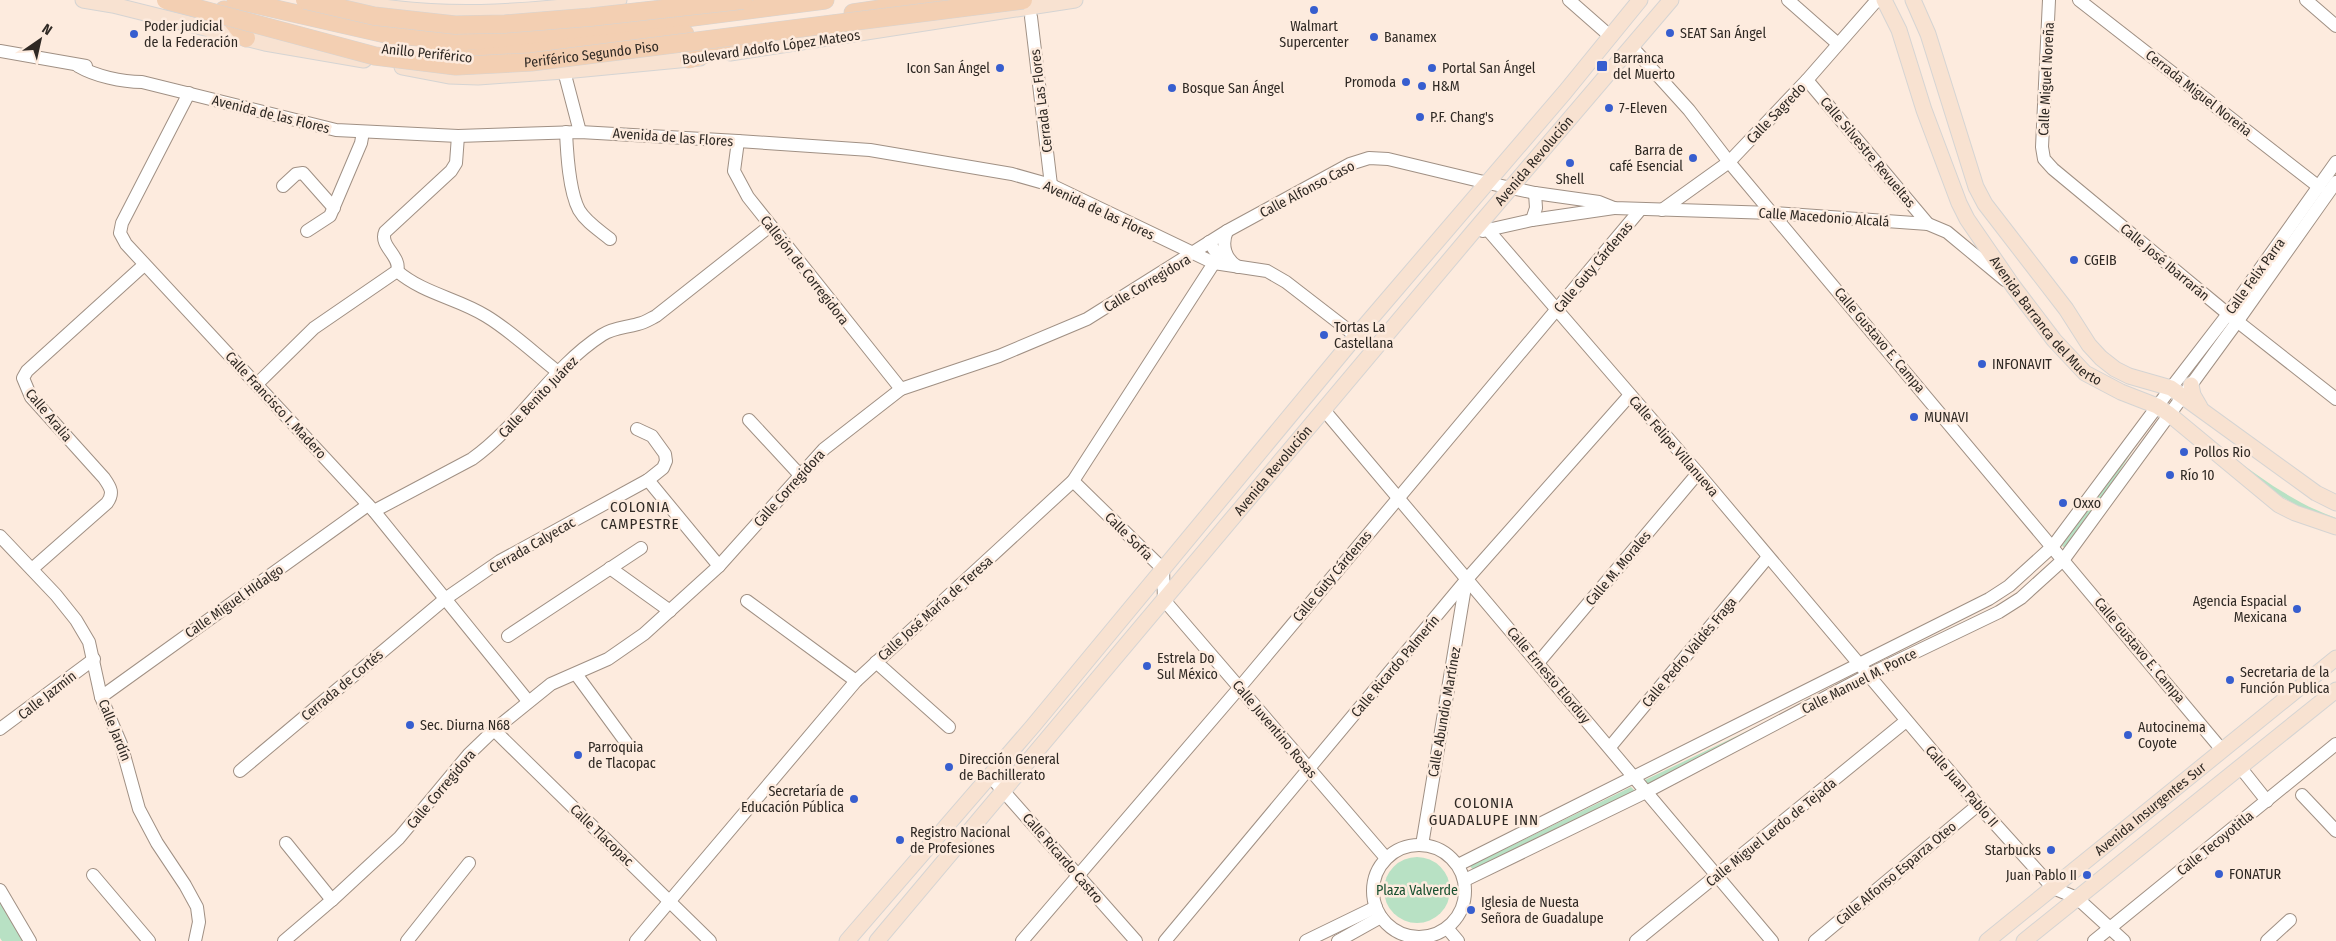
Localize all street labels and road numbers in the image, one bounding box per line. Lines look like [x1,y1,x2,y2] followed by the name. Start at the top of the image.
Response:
[2035,22,2058,136] street label: Calle Miguel Noreña
[681,27,861,68] street label: Boulevard Adolfo López Mateos
[524,38,660,71] street label: Periférico Segundo Piso
[381,40,473,67] street label: Anillo Periférico
[2142,47,2255,140] street label: Cerrada Miguel Noreña
[1027,48,1056,154] street label: Cerrada Las Flores
[1743,79,1809,147] street label: Calle Sagredo
[210,92,332,137] street label: Avenida de las Flores
[1816,94,1919,211] street label: Calle Silvestre Revueltas
[1491,113,1577,209] street label: Avenida Revolución
[612,125,734,150] street label: Avenida de las Flores
[1257,157,1358,222] street label: Calle Alfonso Caso
[1040,177,1157,244] street label: Avenida de las Flores
[1758,204,1890,231] street label: Calle Macedonio Alcalá
[757,212,853,328] street label: Callejón de Corregidora
[1550,218,1636,316] street label: Calle Guty Cárdenas
[2117,220,2213,305] street label: Calle José Ibarrarán
[2222,235,2289,318] street label: Calle Felix Parra
[1101,251,1194,316] street label: Calle Corregidora
[1986,253,2104,389] street label: Avenida Barranca del Muerto
[1831,284,1929,396] street label: Calle Gustavo E. Campa
[222,348,330,462] street label: Calle Francisco I. Madero
[495,353,582,442] street label: Calle Benito Juárez
[22,385,76,445] street label: Calle Aralia
[1625,392,1722,500] street label: Calle Felipe Villanueva
[1230,422,1316,519] street label: Avenida Revolución
[750,446,829,530] street label: Calle Corregidora
[1101,509,1156,564] street label: Calle Sofía
[486,514,578,577] street label: Cerrada Calyecac
[1289,527,1375,625] street label: Calle Guty Cárdenas
[1582,527,1655,609] street label: Calle M. Morales
[874,552,996,664] street label: Calle José María de Teresa
[182,561,287,642] street label: Calle Miguel HIdalgo
[1638,594,1740,711] street label: Calle Pedro Valdés Fraga
[2091,594,2189,706] street label: Calle Gustavo E. Campa
[1348,612,1443,721] street label: Calle Ricardo Palmerín
[1503,624,1594,728] street label: Calle Ernesto Elorduy
[1425,645,1464,779] street label: Calle Abundio Martínez
[1799,645,1920,718] street label: Calle Manuel M. Ponce
[298,646,387,725] street label: Cerrada de Cortés
[15,667,80,723] street label: Calle Jazmín
[1229,677,1320,782] street label: Calle Juventino Rosas
[94,697,135,763] street label: Calle Jardín
[1922,742,2002,831] street label: Calle Juan Pablo II
[403,746,479,832] street label: Calle Corregidora
[2091,759,2210,859] street label: Avenida Insurgentes Sur
[1703,774,1840,890] street label: Calle Miguel Lerdo de Tejada
[566,801,637,870] street label: Calle Tlacopac
[2174,807,2257,879] street label: Calle Tecoyotitla
[1019,810,1106,907] street label: Calle Ricardo Castro
[1833,818,1960,929] street label: Calle Alfonso Esparza Oteo

